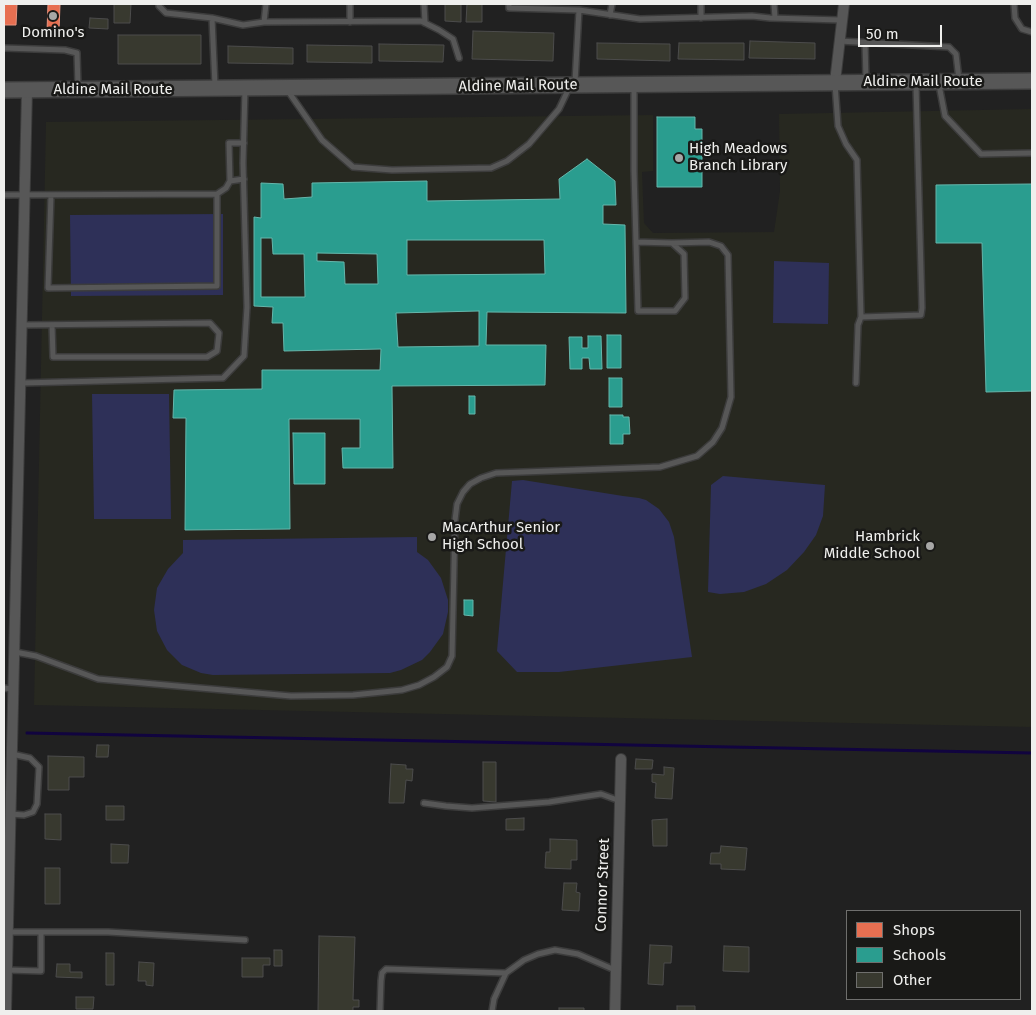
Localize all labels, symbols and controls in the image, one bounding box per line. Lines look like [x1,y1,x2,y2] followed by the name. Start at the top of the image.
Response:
[47,10,59,22] marker: Domino's
[861,15,945,47] scale bar
[21,24,85,42] place label: Domino's
[866,25,899,43] text: 50 m
[863,73,983,91] street label: Aldine Mail Route
[458,76,578,96] street label: Aldine Mail Route
[53,81,173,99] street label: Aldine Mail Route
[689,140,787,175] place label: High Meadows Branch Library
[673,152,685,164] marker: High Meadows Branch Library
[442,519,560,554] place label: MacArthur Senior High School
[824,528,920,563] place label: Hambrick Middle School
[426,531,438,543] marker: MacArthur Senior High School
[924,540,936,552] marker: Hambrick Middle School
[592,838,614,932] street label: Connor Street
[846,910,1021,1000] legend
[893,921,935,939] text: Shops
[893,946,946,964] text: Schools
[893,971,932,989] text: Other

